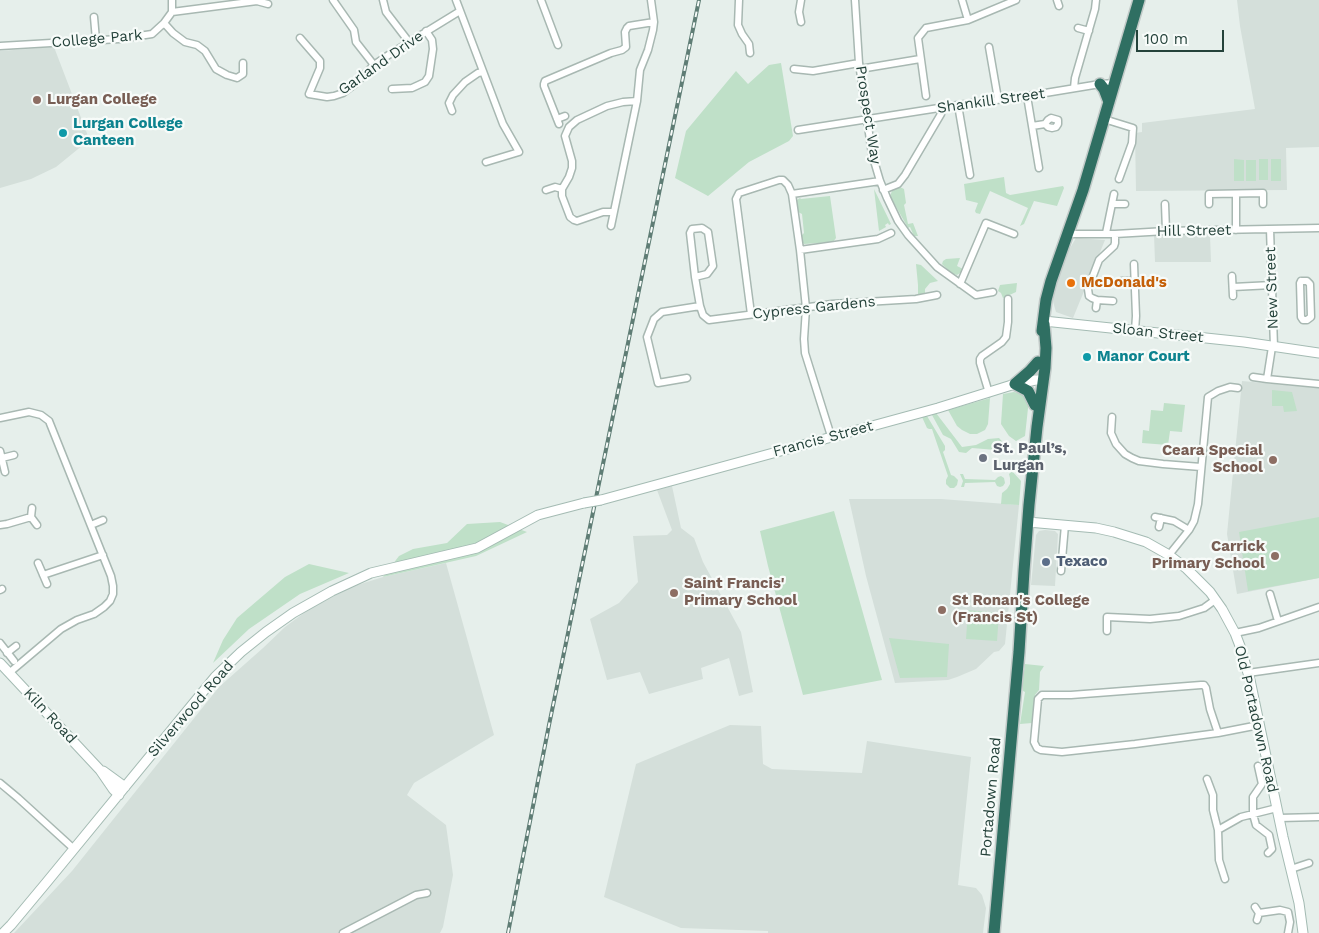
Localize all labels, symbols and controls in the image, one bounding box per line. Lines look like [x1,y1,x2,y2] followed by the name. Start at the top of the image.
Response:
[1139,20,1226,52] scale bar
[51,26,143,52] street label: College Park
[335,27,427,99] street label: Garland Drive
[1144,30,1188,48] text: 100 m
[851,65,885,165] street label: Prospect Way
[936,85,1046,117] street label: Shankill Street
[47,91,157,109] place label: Lurgan College
[31,94,43,106] marker: Lurgan College
[73,115,183,150] place label: Lurgan College Canteen
[57,127,69,139] marker: Lurgan College Canteen
[1157,221,1231,241] street label: Hill Street
[1262,247,1282,329] street label: New Street
[1081,274,1167,292] place label: McDonald's
[1065,277,1077,289] marker: McDonald's
[752,293,876,323] street label: Cypress Gardens
[1112,319,1204,347] street label: Sloan Street
[1097,348,1190,366] place label: Manor Court
[1081,351,1093,363] marker: Manor Court
[771,417,875,461] street label: Francis Street
[993,440,1067,475] place label: St. Paul’s, Lurgan
[1162,442,1263,477] place label: Ceara Special School
[977,452,989,464] marker: St. Paul’s, Lurgan
[1267,454,1279,466] marker: Ceara Special School
[1152,538,1265,573] place label: Carrick Primary School
[1269,550,1281,562] marker: Carrick Primary School
[1056,553,1108,571] place label: Texaco
[1040,556,1052,568] marker: Texaco
[684,575,797,610] place label: Saint Francis' Primary School
[668,587,680,599] marker: Saint Francis' Primary School
[952,592,1090,627] place label: St Ronan's College (Francis St)
[936,604,948,616] marker: St Ronan's College (Francis St)
[1230,644,1282,794] street label: Old Portadown Road
[144,657,238,761] street label: Silverwood Road
[20,684,80,748] street label: Kiln Road
[977,736,1005,858] street label: Portadown Road

